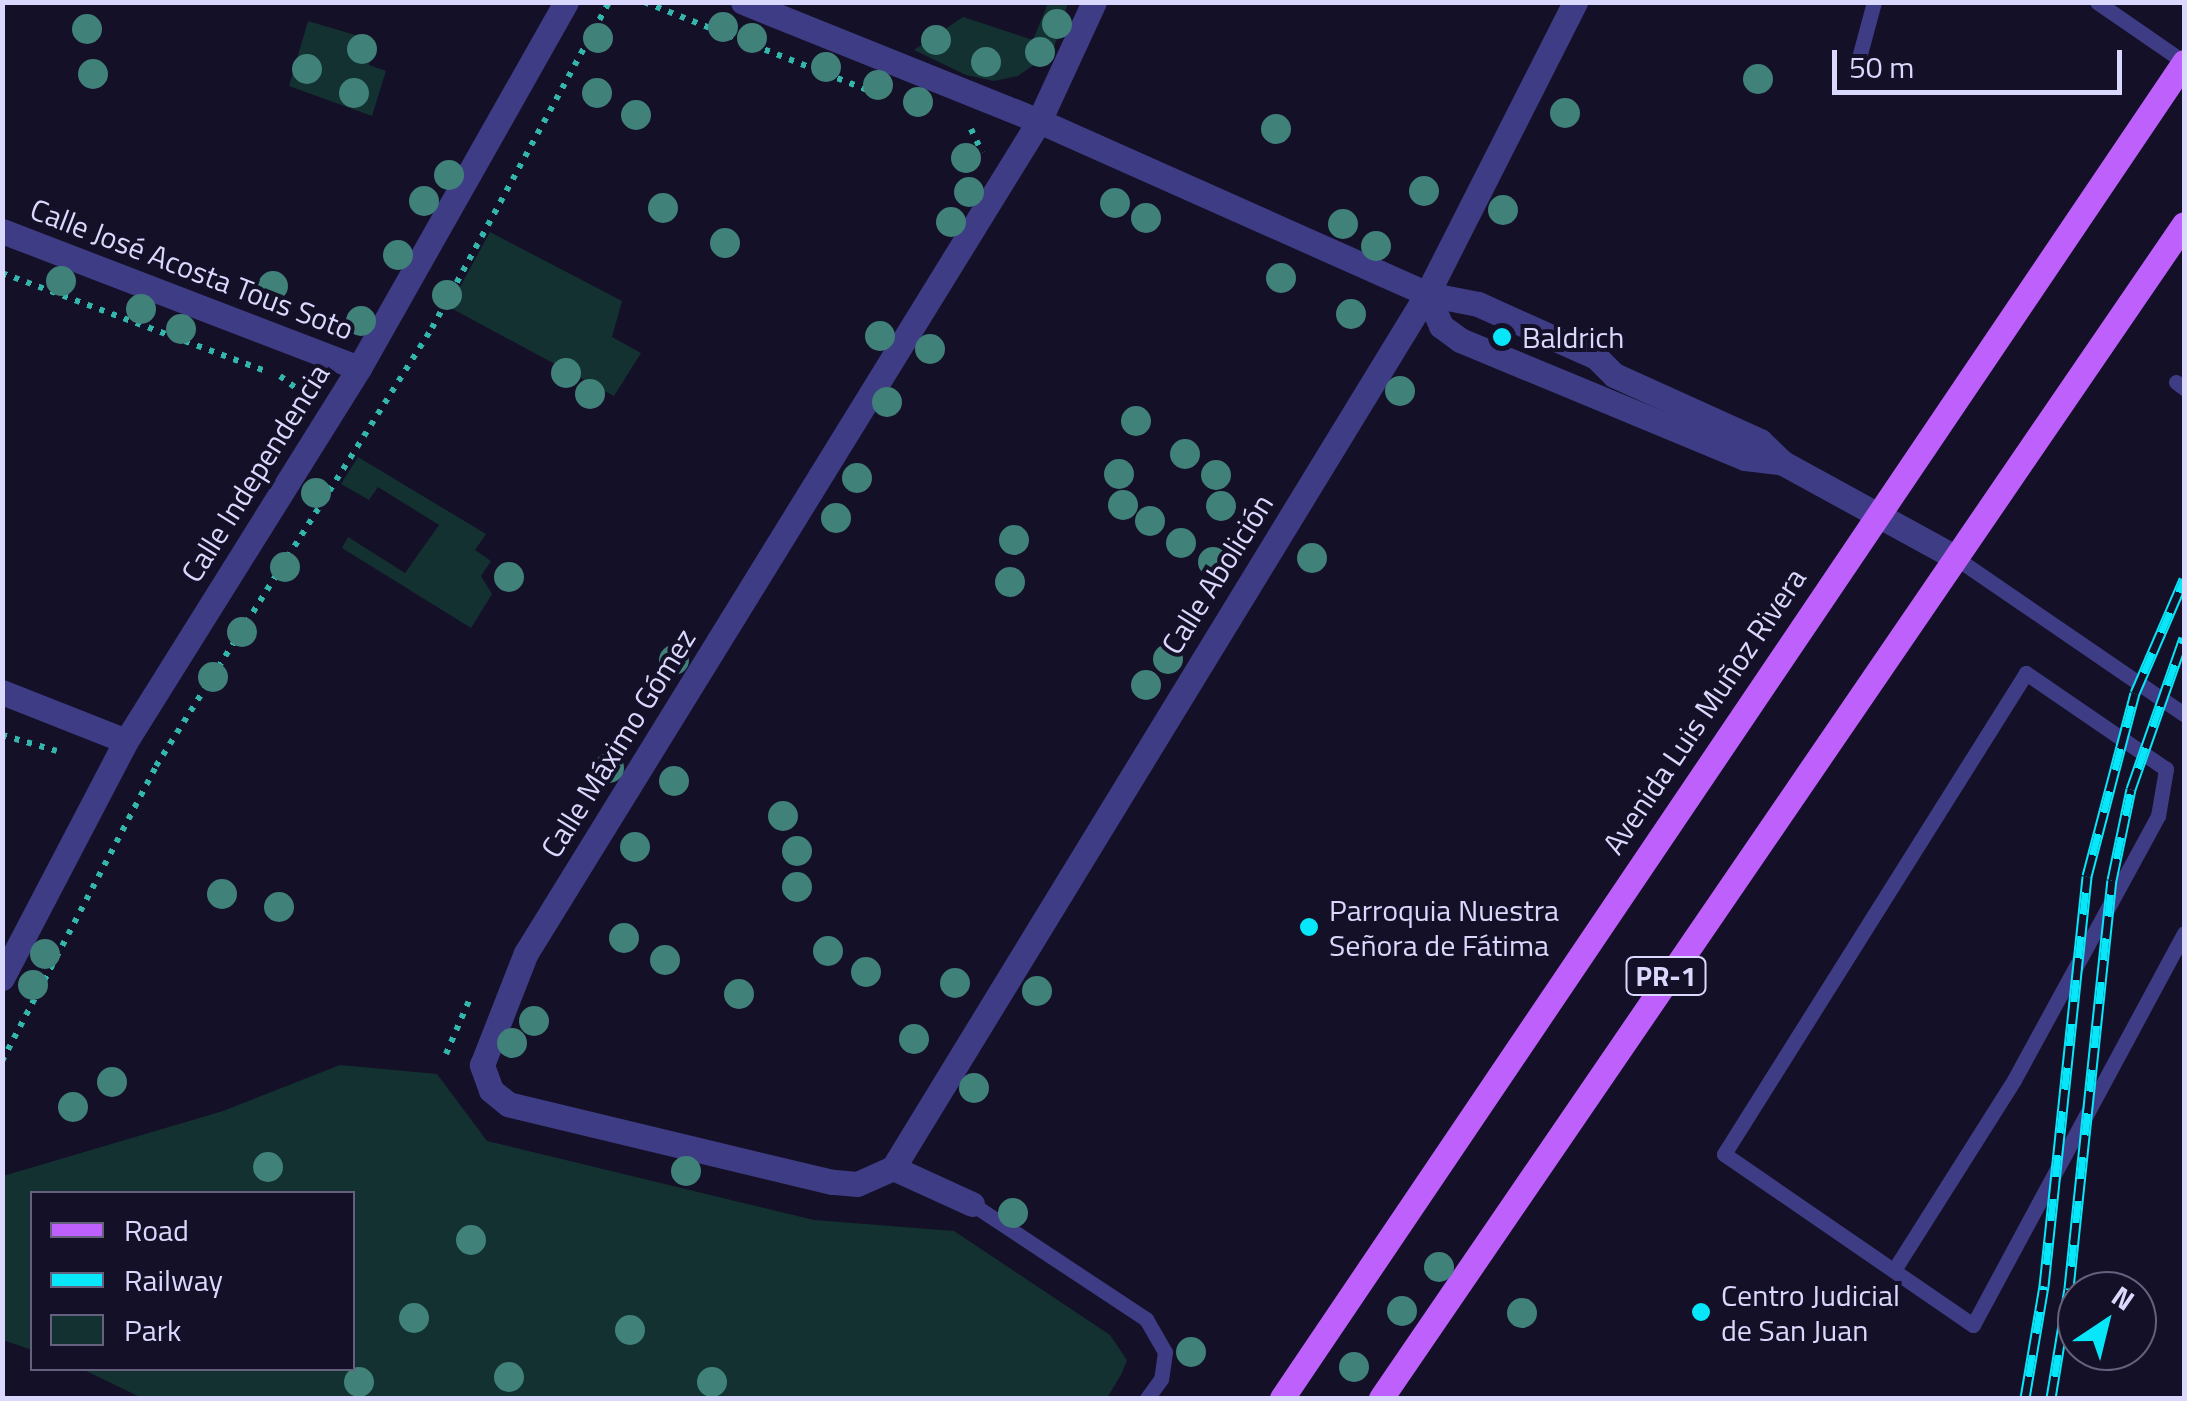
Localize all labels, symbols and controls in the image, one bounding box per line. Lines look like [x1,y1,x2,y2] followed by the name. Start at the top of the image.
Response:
[1837,30,2127,92] scale bar
[1849,44,1914,90] text: 50 m
[25,191,359,347] street label: Calle José Acosta Tous Soto
[1522,319,1624,355] place label: Baldrich
[1491,326,1513,348] marker: Baldrich
[173,357,337,589] street label: Calle Independencia
[1154,487,1280,661] street label: Calle Abolición
[1595,561,1813,861] street label: Avenida Luis Muñoz Rivera
[533,622,703,864] street label: Calle Máximo Gómez
[1329,892,1559,962] place label: Parroquia Nuestra Señora de Fátima
[1298,916,1320,938] marker: Parroquia Nuestra Señora de Fátima
[1624,953,1708,999] road number: PR-1
[30,1191,355,1371] legend
[124,1207,189,1253] text: Road
[124,1257,223,1303] text: Railway
[2057,1271,2157,1371] north arrow
[2103,1274,2144,1321] text: N
[1721,1277,1900,1348] place label: Centro Judicial de San Juan
[1690,1301,1712,1323] marker: Centro Judicial de San Juan
[124,1307,181,1353] text: Park

